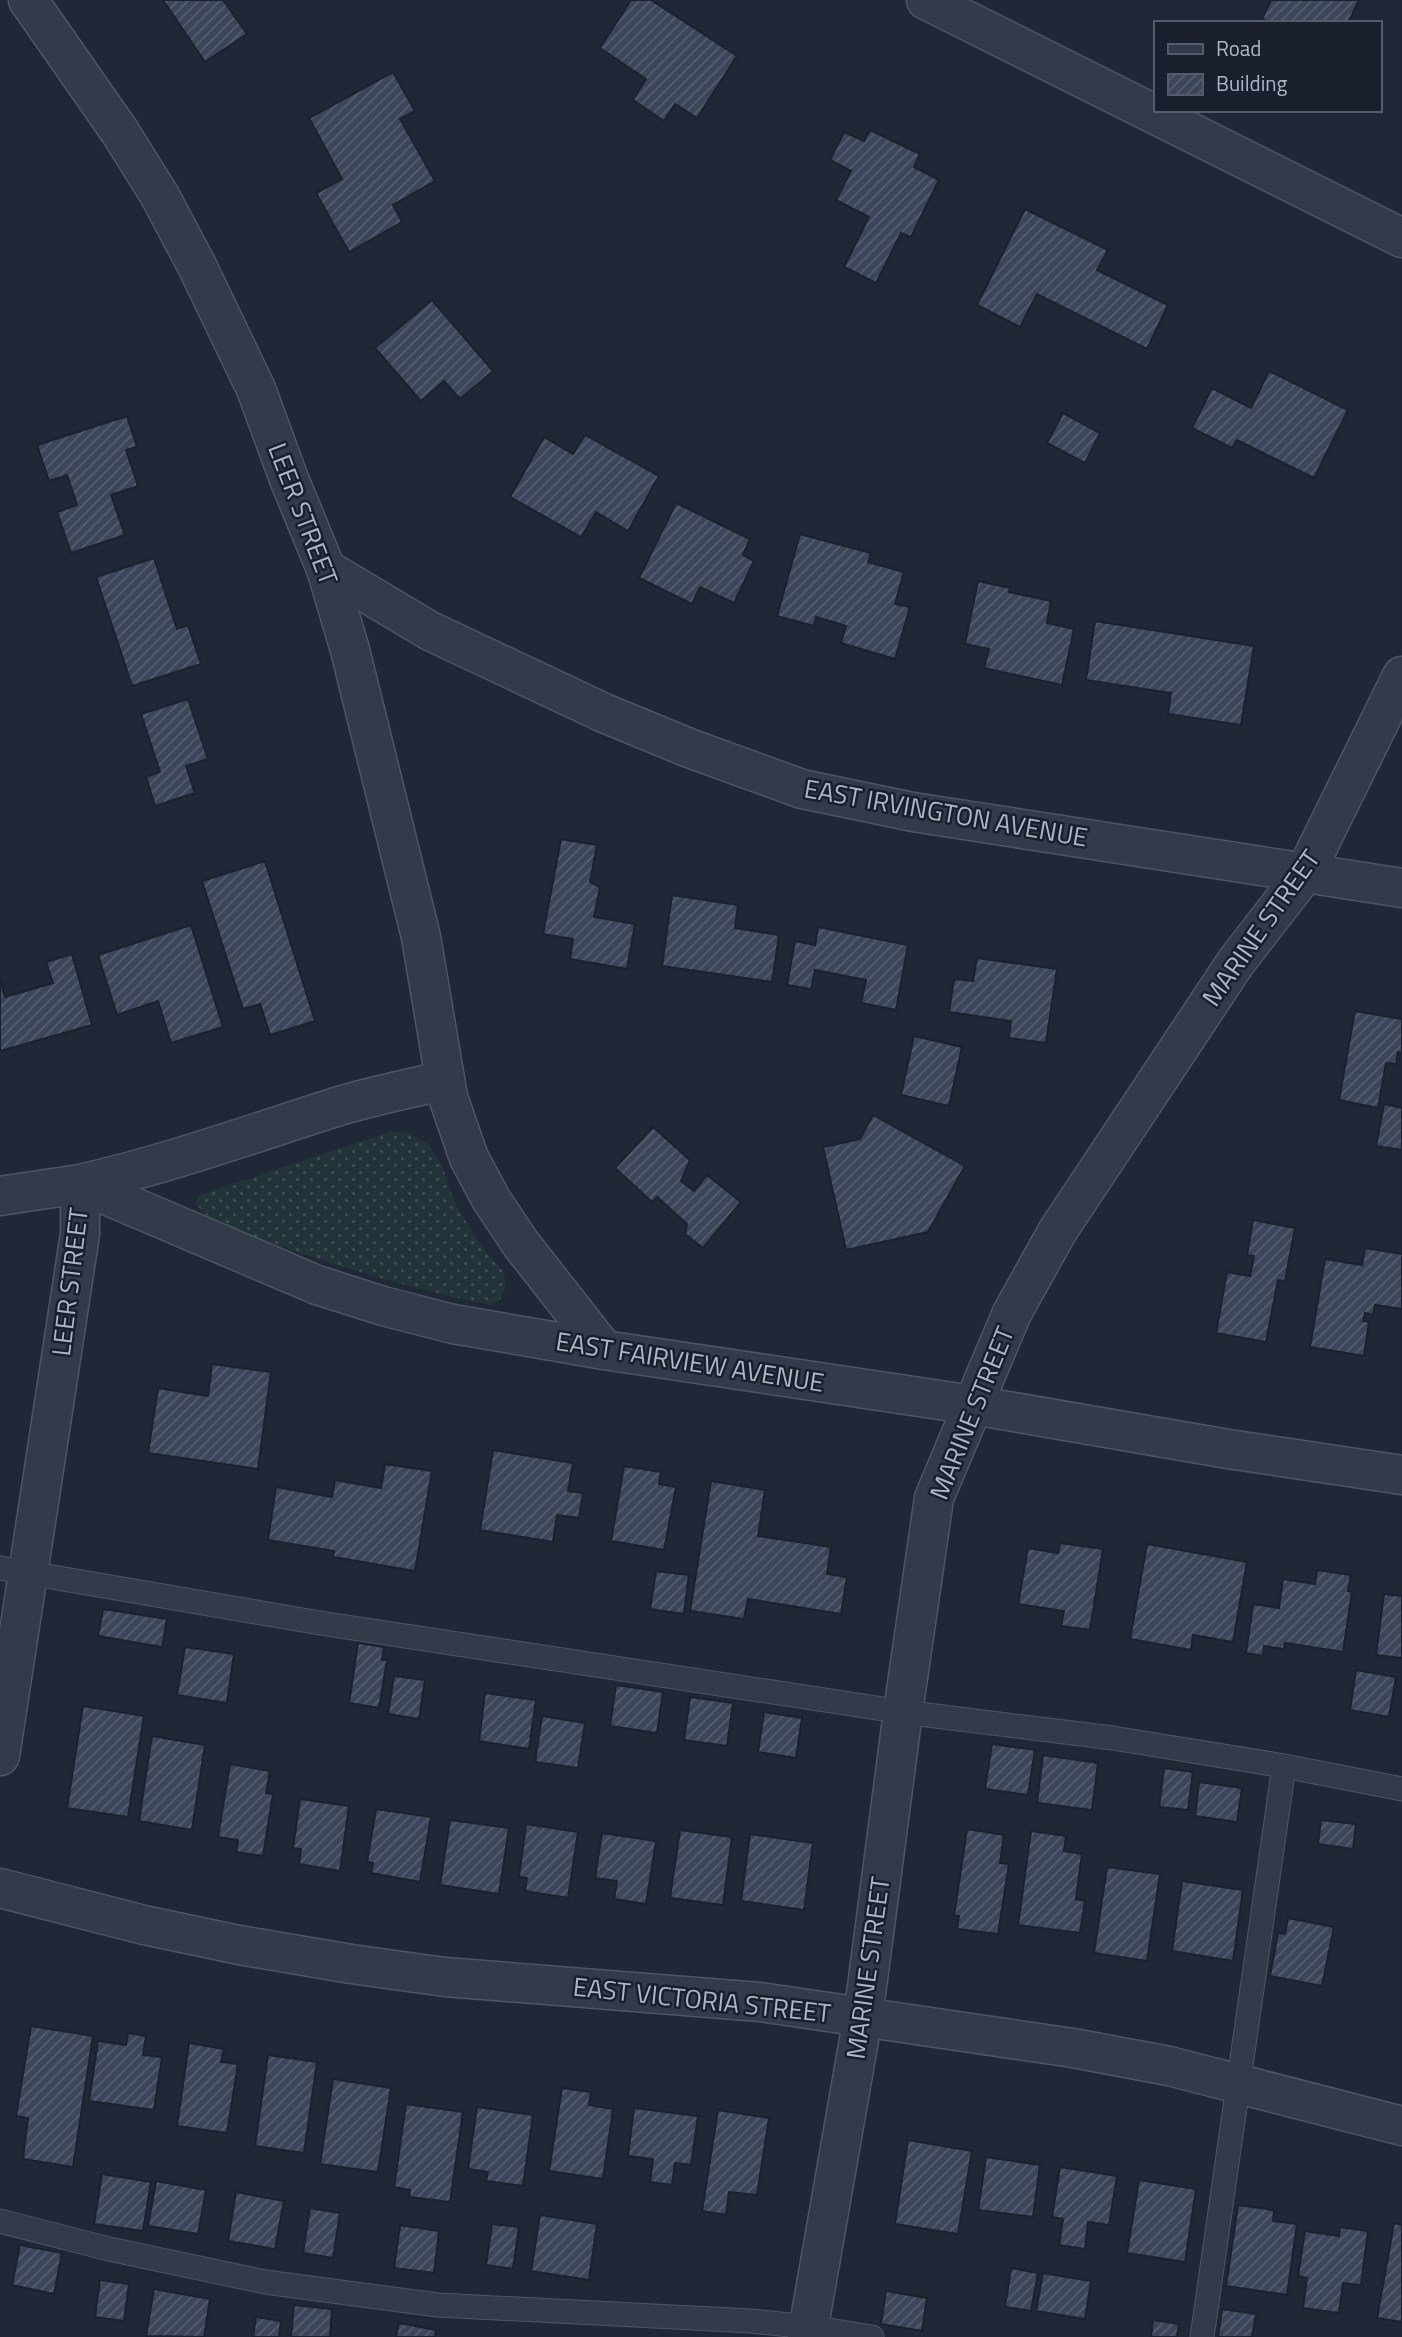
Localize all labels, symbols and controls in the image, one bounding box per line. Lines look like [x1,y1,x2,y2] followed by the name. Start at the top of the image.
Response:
[1154,21,1381,112] legend
[1216,32,1261,64] text: Road
[1216,67,1288,99] text: Building
[259,437,349,591] street label: LEER STREET
[801,768,1091,857] street label: EAST IRVINGTON AVENUE
[1192,841,1329,1014] street label: MARINE STREET
[41,1205,98,1358] street label: LEER STREET
[919,1320,1024,1505] street label: MARINE STREET
[553,1321,827,1402] street label: EAST FAIRVIEW AVENUE
[835,1874,900,2062] street label: MARINE STREET
[571,1967,833,2032] street label: EAST VICTORIA STREET

